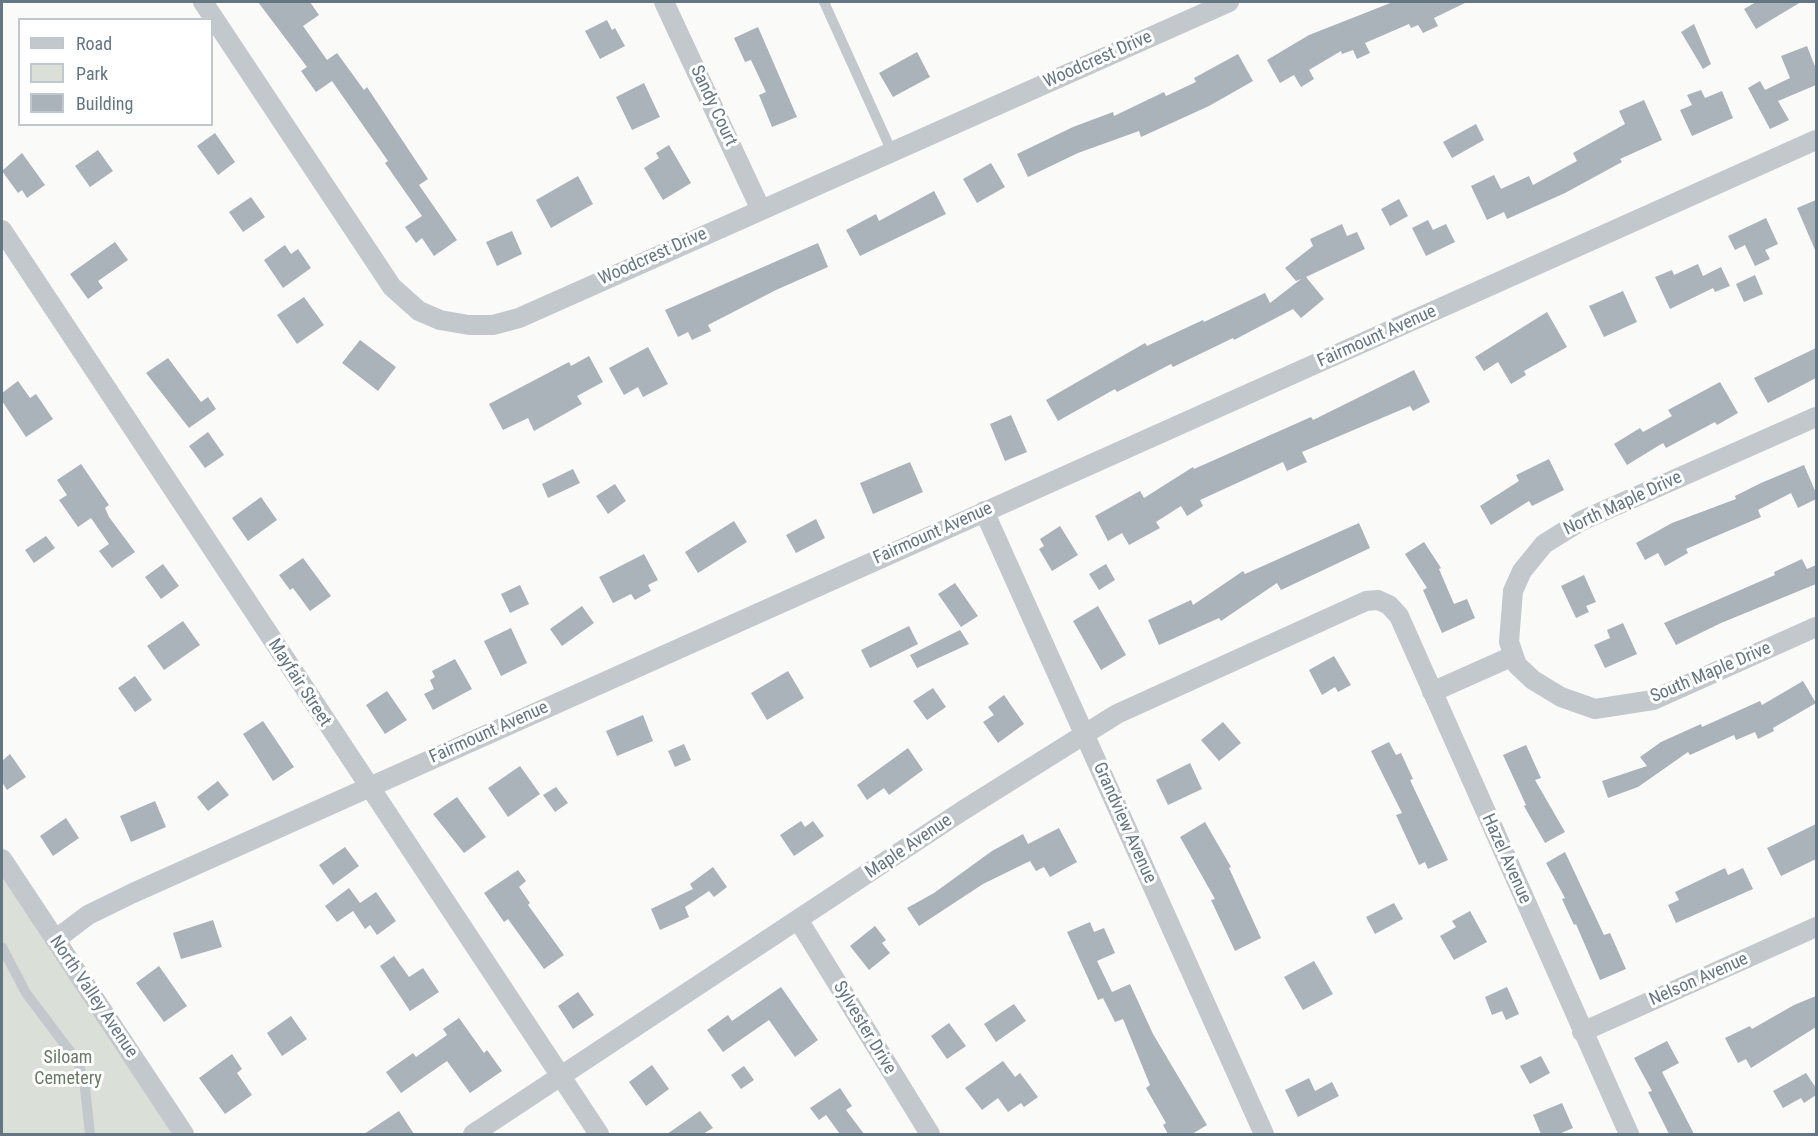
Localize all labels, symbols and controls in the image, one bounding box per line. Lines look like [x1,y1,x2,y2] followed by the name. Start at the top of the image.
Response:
[18,18,213,126] legend
[1041,27,1155,93] street label: Woodcrest Drive
[76,33,112,54] text: Road
[685,62,741,150] street label: Sandy Court
[76,63,108,84] text: Park
[76,93,133,114] text: Building
[596,224,710,290] street label: Woodcrest Drive
[1314,301,1440,373] street label: Fairmount Avenue
[1560,467,1686,541] street label: North Maple Drive
[870,498,996,570] street label: Fairmount Avenue
[263,635,335,731] street label: Mayfair Street
[1647,638,1775,708] street label: South Maple Drive
[426,697,552,769] street label: Fairmount Avenue
[1088,759,1160,887] street label: Grandview Avenue
[862,810,956,884] street label: Maple Avenue
[1477,811,1535,907] street label: Hazel Avenue
[44,932,142,1062] street label: North Valley Avenue
[1646,949,1752,1011] street label: Nelson Avenue
[828,978,900,1078] street label: Sylvester Drive
[34,1047,102,1090] park label: Siloam Cemetery

